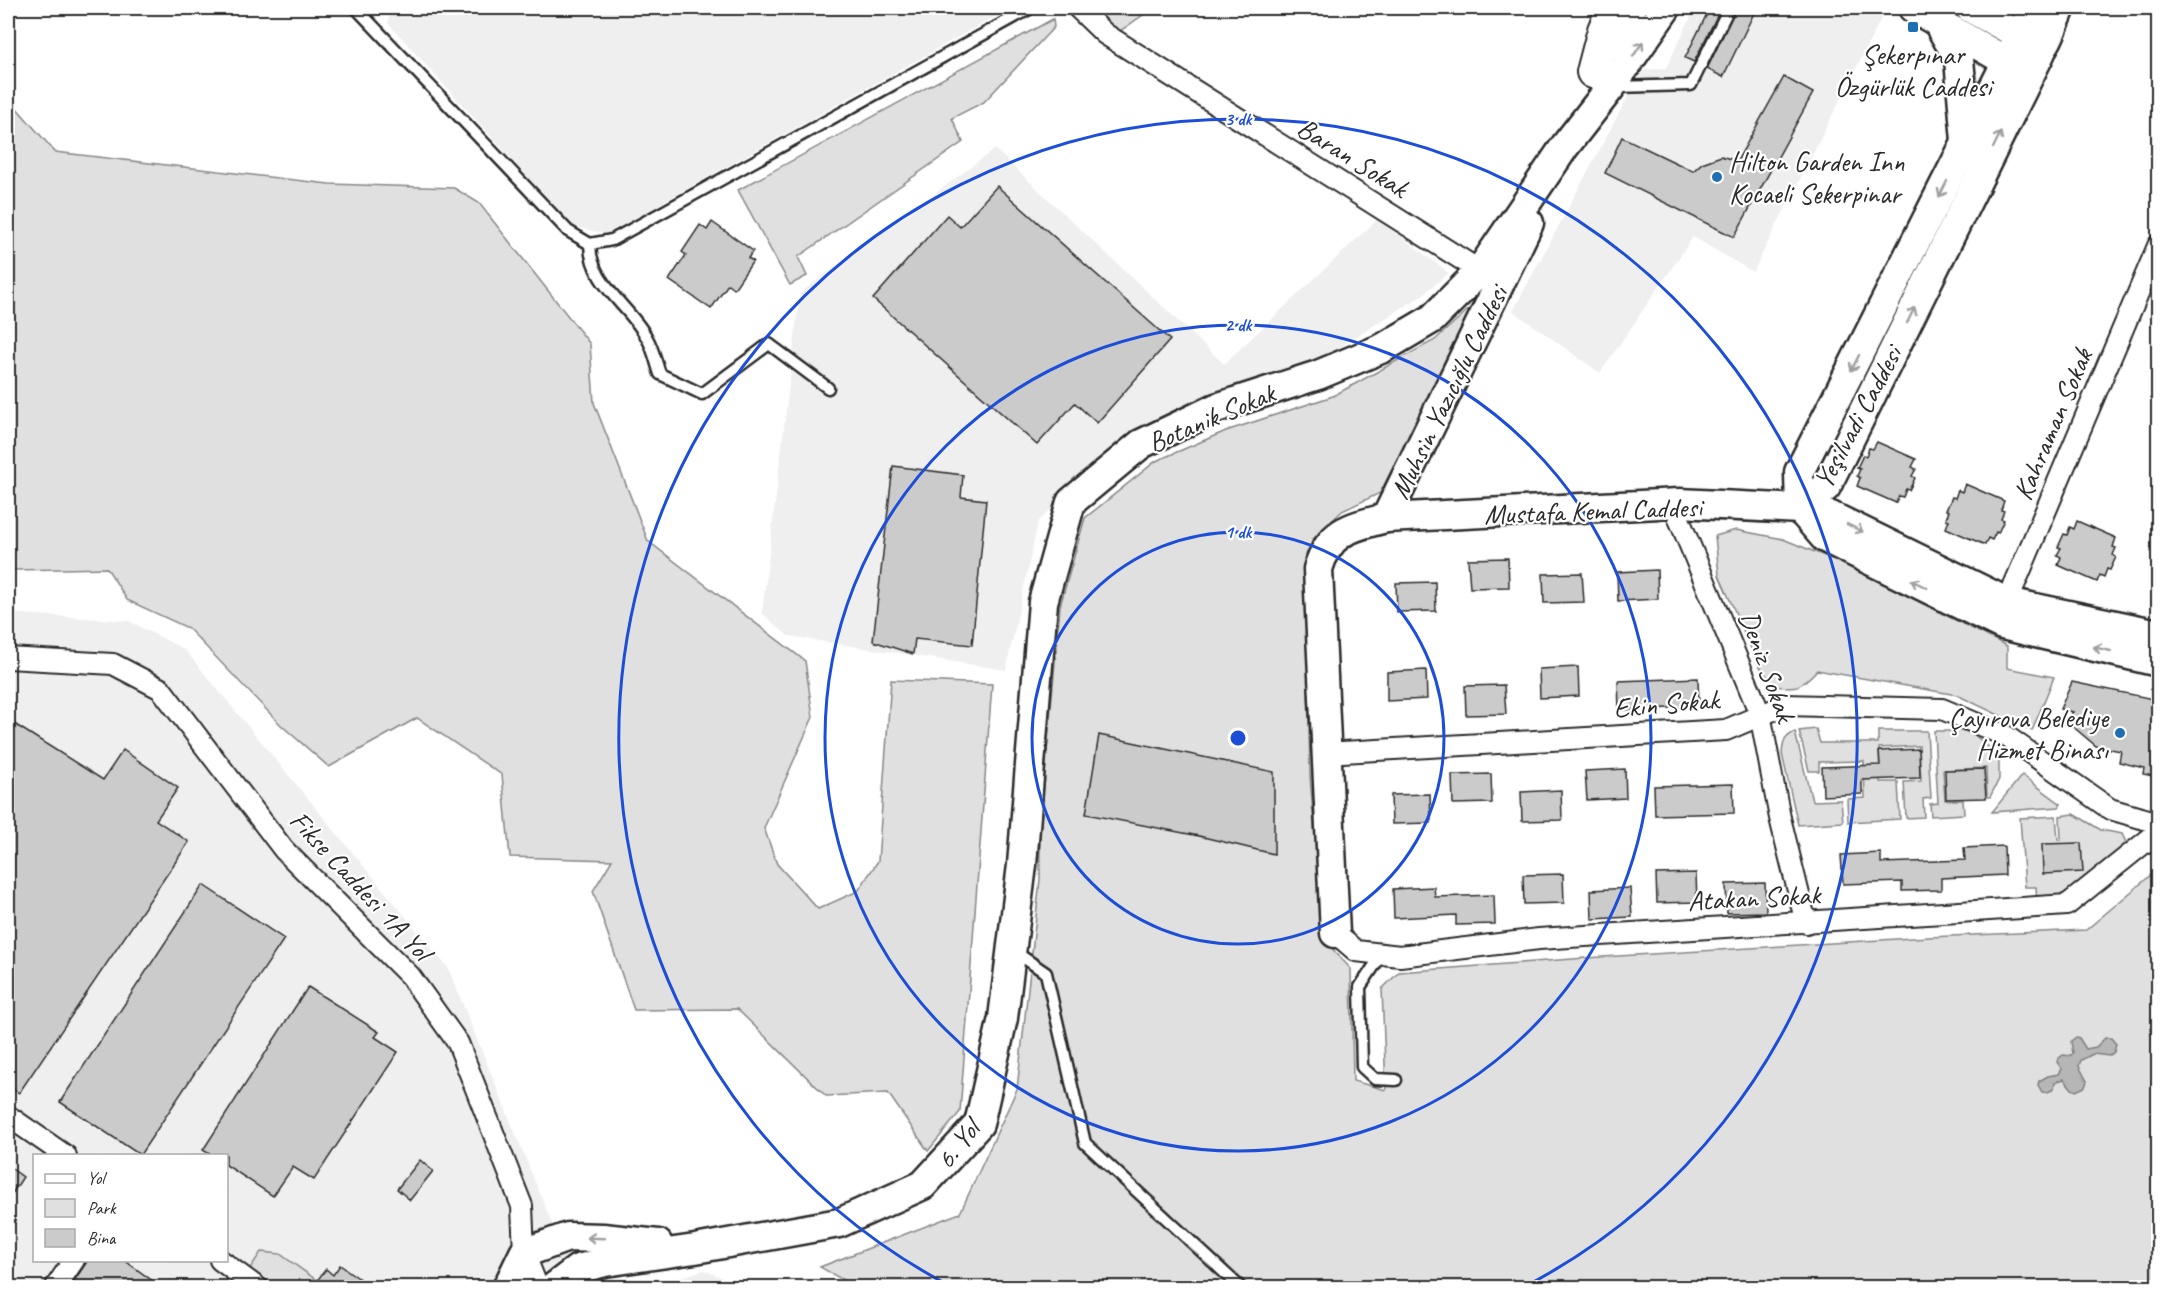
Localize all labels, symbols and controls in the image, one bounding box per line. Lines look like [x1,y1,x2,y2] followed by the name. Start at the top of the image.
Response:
[1906,20,1920,34] marker: Şekerpınar Özgürlük Caddesi
[1835,37,1995,104] place label: Şekerpınar Özgürlük Caddesi
[1632,41,1644,58] one-way arrow
[1225,108,1253,130] text: 3 dk
[1291,110,1417,206] street label: Baran Sokak
[1992,131,2004,149] one-way arrow
[1729,144,1905,211] place label: Hilton Garden Inn Kocaeli Sekerpinar
[1710,170,1724,184] marker: Hilton Garden Inn Kocaeli Sekerpinar
[1937,180,1949,197] one-way arrow
[1382,277,1517,504] street label: Muhsin Yazıcığlu Caddesi
[1906,306,1917,324] one-way arrow
[1225,314,1253,336] text: 2 dk
[1805,337,1911,494] street label: Yeşilvadi Caddesi
[2005,342,2101,505] street label: Kahraman Sokak
[1848,353,1860,371] one-way arrow
[1142,374,1282,460] street label: Botanik Sokak
[1484,489,1706,532] street label: Mustafa Kemal Caddesi
[1225,521,1253,543] text: 1 dk
[1845,523,1863,534] one-way arrow
[1910,578,1928,590] one-way arrow
[1731,606,1805,729] street label: Deniz Sokak
[2092,642,2111,654] one-way arrow
[1612,681,1723,726] street label: Ekin Sokak
[1948,700,2110,767] place label: Çayırova Belediye Hizmet Binası
[2113,726,2127,740] marker: Çayırova Belediye Hizmet Binası
[1228,728,1248,748] centre of rings
[282,803,442,971] street label: Fikse Caddesi 1A Yol
[1687,876,1823,918] street label: Atakan Sokak
[928,1109,990,1176] street label: 6. Yol
[33,1154,228,1262] legend
[87,1167,107,1189] text: Yol
[87,1197,117,1219] text: Park
[87,1227,117,1249] text: Bina
[586,1232,606,1243] one-way arrow

